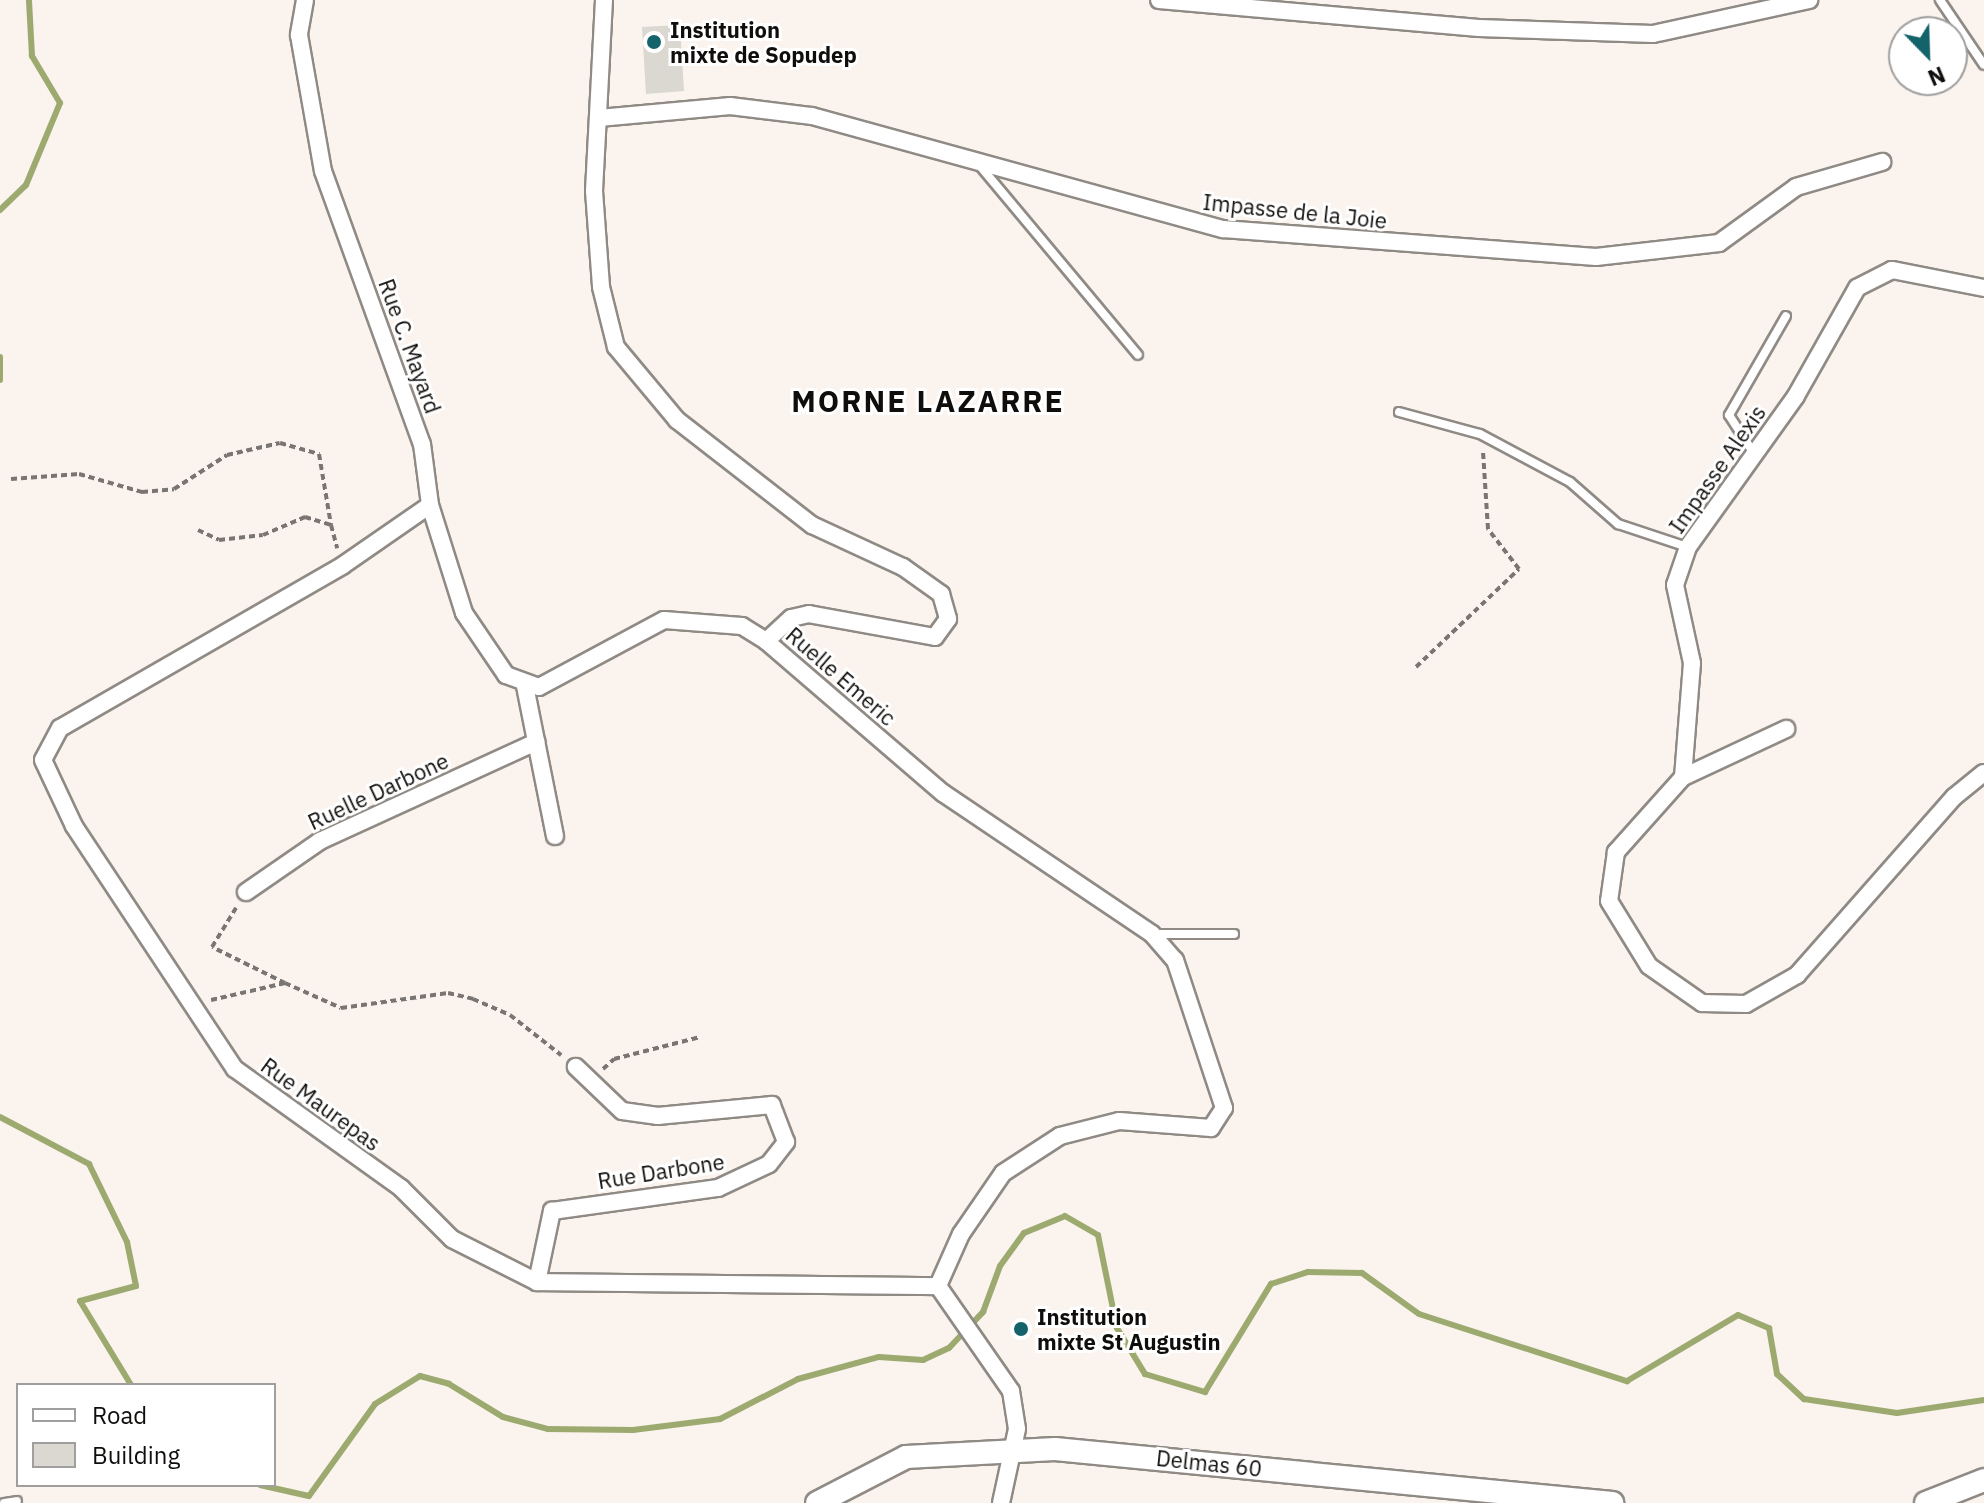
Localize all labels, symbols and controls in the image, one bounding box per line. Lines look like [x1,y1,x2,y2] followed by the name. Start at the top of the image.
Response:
[670,16,857,68] place label: Institution mixte de Sopudep
[1888,16,1968,96] north arrow
[645,33,663,51] marker: Institution mixte de Sopudep
[1924,60,1950,93] text: N
[1202,188,1388,234] street label: Impasse de la Joie
[373,275,447,417] street label: Rue C. Mayard
[791,383,1065,419] district label: MORNE LAZARRE
[1663,400,1771,538] street label: Impasse Alexis
[781,621,901,731] street label: Ruelle Emeric
[304,747,452,835] street label: Ruelle Darbone
[256,1052,386,1156] street label: Rue Maurepas
[596,1148,726,1194] street label: Rue Darbone
[1037,1303,1221,1354] place label: Institution mixte St Augustin
[1012,1320,1030,1338] marker: Institution mixte St Augustin
[16,1383,276,1487] legend
[92,1399,147,1431] text: Road
[92,1439,180,1471] text: Building
[1155,1444,1263,1482] street label: Delmas 60

